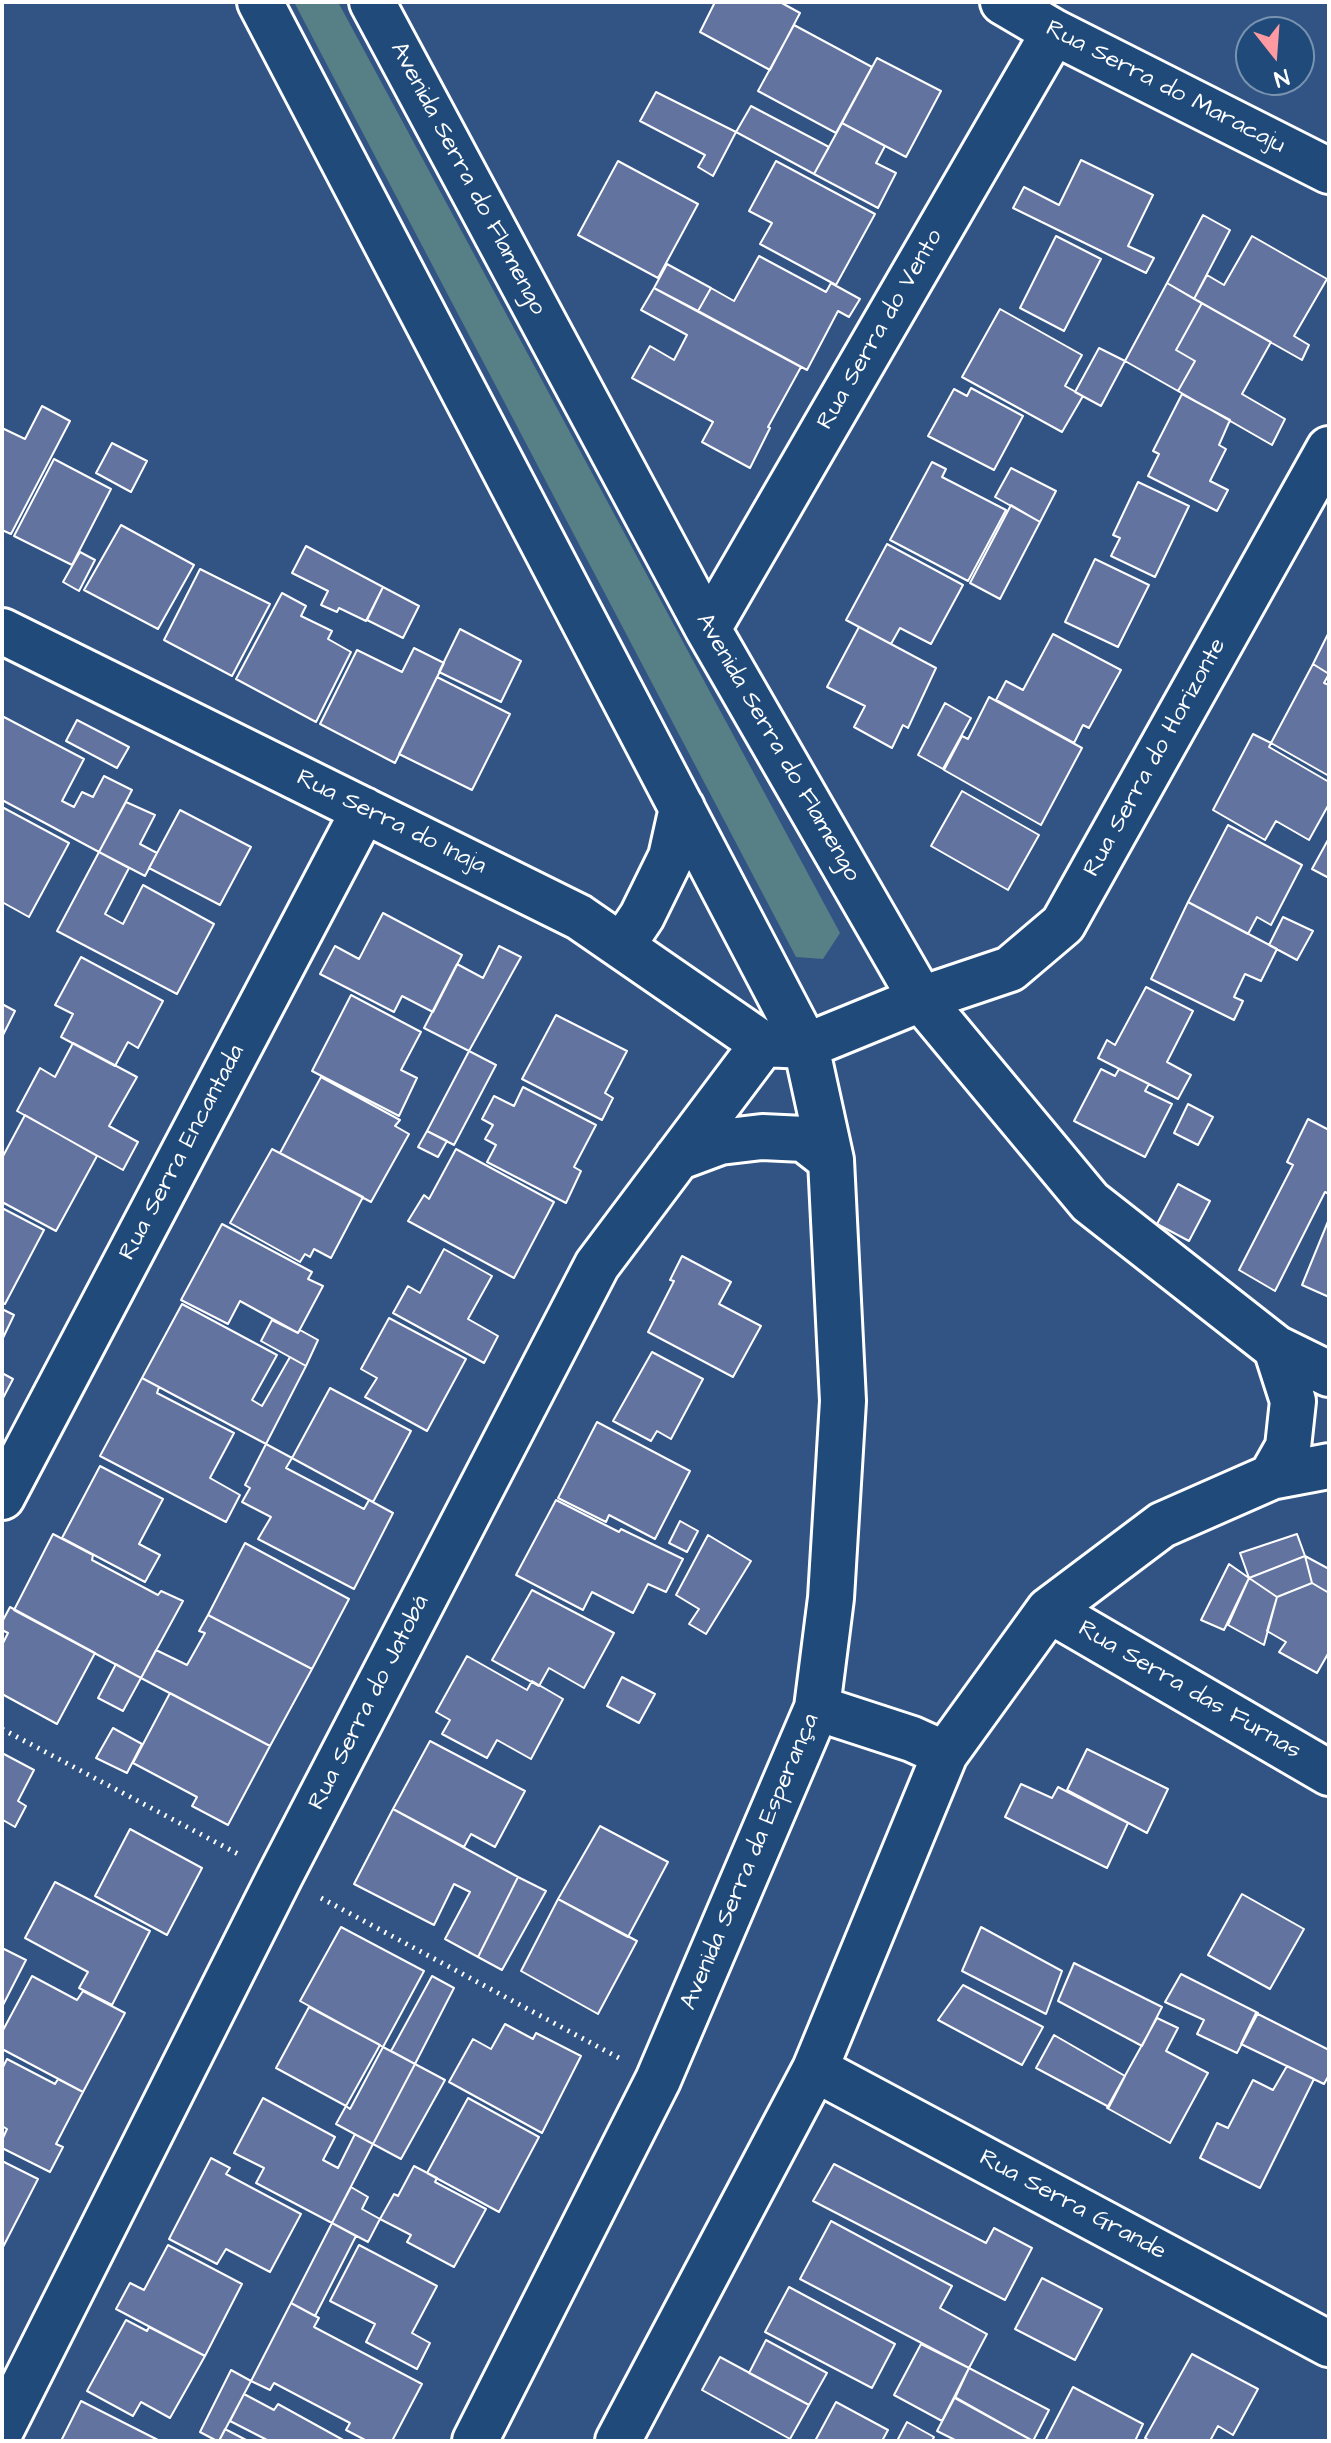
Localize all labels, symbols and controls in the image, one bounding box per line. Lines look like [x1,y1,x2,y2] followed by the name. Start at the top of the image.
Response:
[1041,15,1289,161] street label: Rua Serra do Maracaju
[1235,16,1315,96] north arrow
[383,38,551,320] street label: Avenida Serra do Flamengo
[1270,61,1293,94] text: N
[812,225,950,435] street label: Rua Serra do Vento
[688,609,866,887] street label: Avenida Serra do Flamengo
[1078,634,1234,882] street label: Rua Serra do Horizonte
[291,765,491,881] street label: Rua Serra do Inaja
[114,1040,252,1266] street label: Rua Serra Encantada
[303,1591,437,1815] street label: Rua Serra do Jatobá
[1073,1615,1305,1767] street label: Rua Serra das Furnas
[675,1710,827,2014] street label: Avenida Serra da Esperança
[974,2145,1170,2267] street label: Rua Serra Grande

